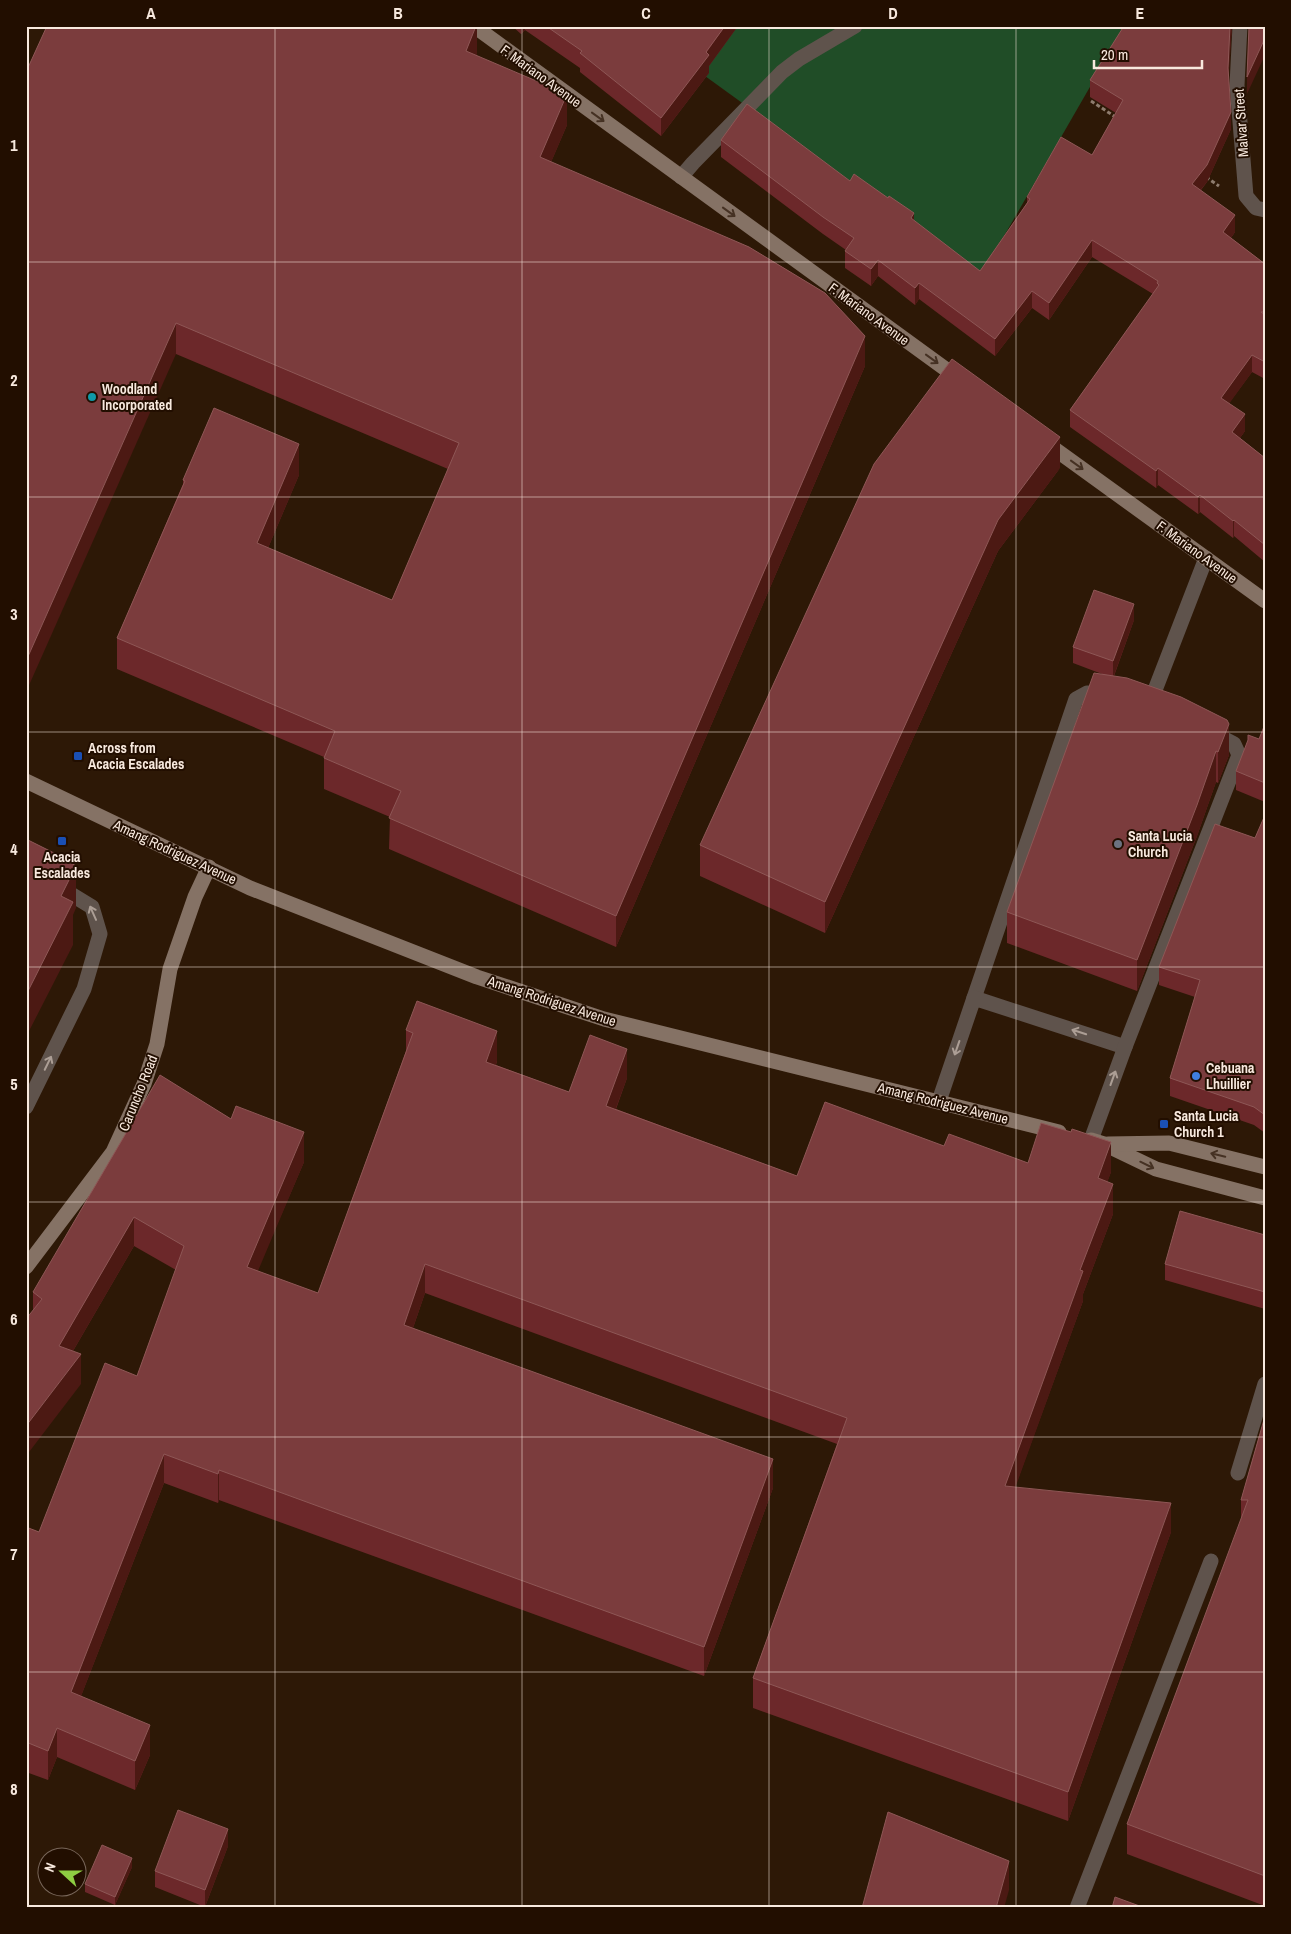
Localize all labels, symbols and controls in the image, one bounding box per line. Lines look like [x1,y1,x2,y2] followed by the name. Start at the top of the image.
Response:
[146,2,156,24] text: A
[393,2,403,24] text: B
[641,2,651,24] text: C
[888,2,898,24] text: D
[1136,2,1145,24] text: E
[1094,38,1201,70] scale bar
[497,41,585,111] street label: F. Mariano Avenue
[1101,44,1128,65] text: 20 m
[1230,88,1252,158] street label: Malvar Street
[591,112,605,122] one-way arrow
[10,134,18,156] text: 1
[722,207,736,217] one-way arrow
[825,279,913,349] street label: F. Mariano Avenue
[925,354,939,364] one-way arrow
[10,369,18,391] text: 2
[102,380,172,414] place label: Woodland Incorporated
[86,391,98,403] marker: Woodland Incorporated
[1070,460,1084,470] one-way arrow
[1153,517,1241,587] street label: F. Mariano Avenue
[10,603,18,625] text: 3
[88,739,184,773] place label: Across from Acacia Escalades
[72,750,84,762] marker: Across from Acacia Escalades
[110,815,239,888] street label: Amang Rodriguez Avenue
[1128,827,1193,861] place label: Santa Lucia Church
[56,835,68,847] marker: Acacia Escalades
[10,838,18,860] text: 4
[1112,838,1124,850] marker: Santa Lucia Church
[34,848,90,882] place label: Acacia Escalades
[88,906,97,921] one-way arrow
[485,971,618,1030] street label: Amang Rodriguez Avenue
[1071,1026,1087,1036] one-way arrow
[952,1039,961,1055] one-way arrow
[115,1052,161,1134] street label: Caruncho Road
[44,1056,53,1071] one-way arrow
[1206,1059,1255,1093] place label: Cebuana Lhuillier
[1190,1070,1202,1082] marker: Cebuana Lhuillier
[1109,1071,1118,1087] one-way arrow
[10,1073,18,1095] text: 5
[875,1078,1010,1128] street label: Amang Rodriguez Avenue
[1174,1107,1239,1141] place label: Santa Lucia Church 1
[1158,1118,1170,1130] marker: Santa Lucia Church 1
[1210,1150,1226,1159] one-way arrow
[1139,1161,1154,1170] one-way arrow
[10,1308,18,1330] text: 6
[10,1543,18,1565] text: 7
[10,1778,18,1800] text: 8
[38,1846,88,1896] north arrow
[40,1860,60,1874] text: N

